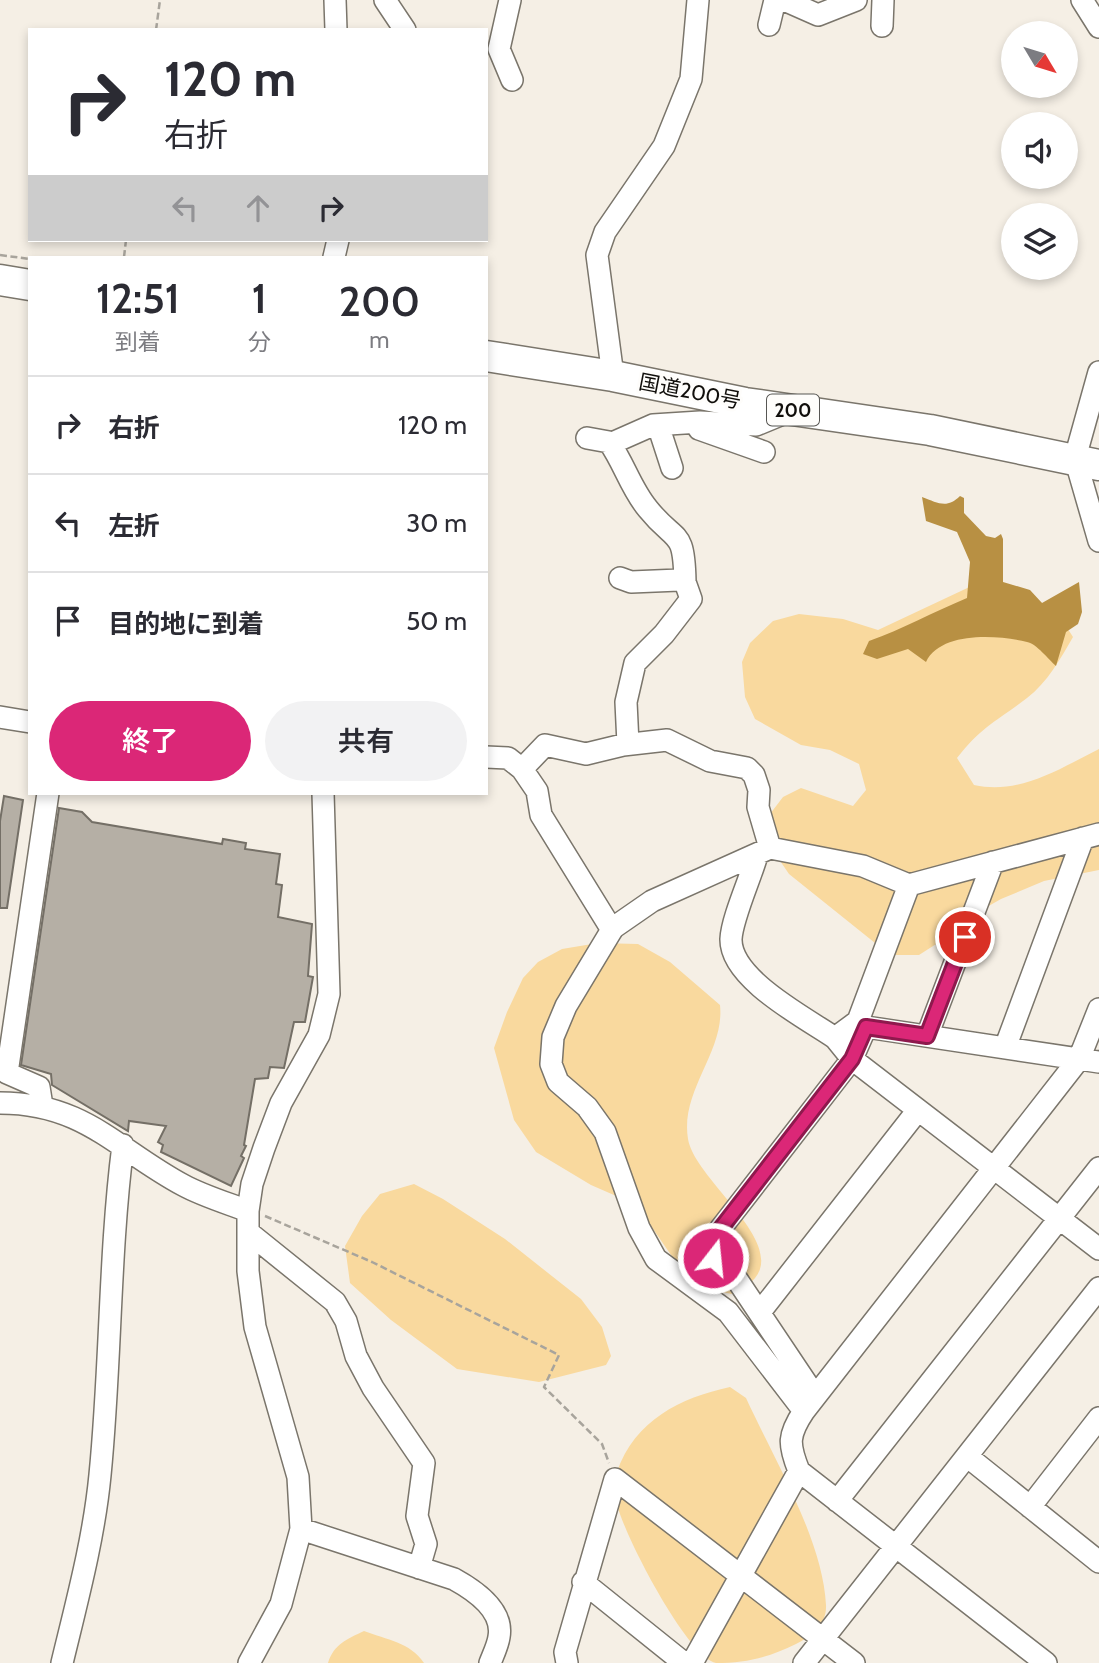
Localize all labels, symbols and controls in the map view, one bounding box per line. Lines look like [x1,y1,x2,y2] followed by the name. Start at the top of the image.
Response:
[1001,21,1078,98] north arrow
[1001,21,1078,280] map controls
[164,49,296,108] text: 120 m
[49,56,140,147] icon: right
[1001,112,1078,189] button: sound
[164,115,228,154] text: 右折
[166,189,204,227] icon: left
[239,189,277,227] icon: ahead
[312,189,350,227] icon: right
[1001,203,1078,280] button: layers
[96,272,180,324] text: 12:51
[252,272,267,324] text: 1
[339,275,420,327] text: 200
[369,326,389,354] text: m
[115,328,161,356] text: 到着
[248,328,271,356] text: 分
[637,369,743,413] street label: 国道200号
[767,394,819,426] road number: 200
[49,406,87,444] icon: right
[398,409,467,441] text: 120 m
[108,412,160,444] text: 右折
[49,504,87,542] icon: left
[406,507,467,539] text: 30 m
[108,510,160,542] text: 左折
[49,602,87,640] icon: arrive
[406,605,467,637] text: 50 m
[108,608,264,640] text: 目的地に到着
[49,701,251,781] button: 終了
[265,701,467,781] button: 共有
[935,907,995,967] pin
[946,918,984,956] icon: arrive
[676,1221,750,1295] position arrow

